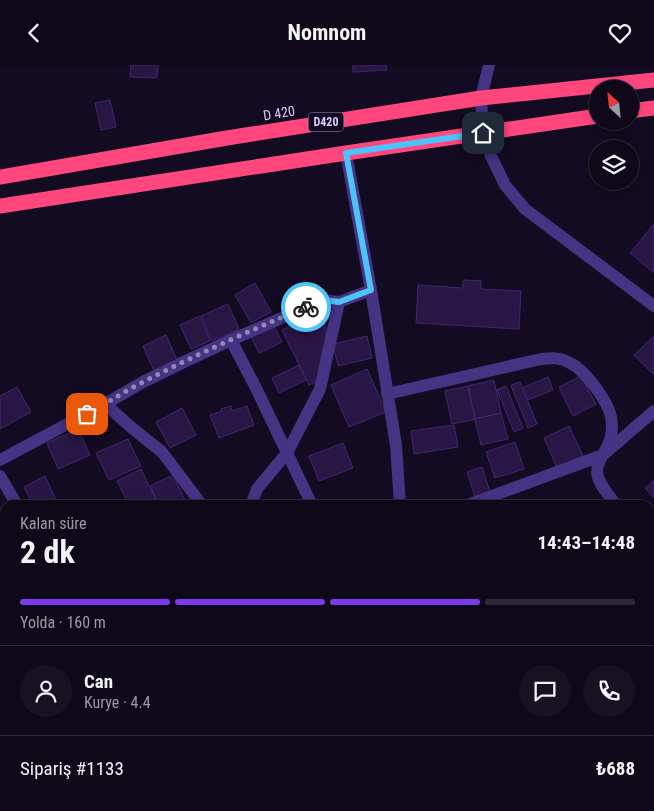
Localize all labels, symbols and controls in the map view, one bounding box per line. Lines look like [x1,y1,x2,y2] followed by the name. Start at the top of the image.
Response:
[20,19,48,47] icon: back
[606,19,634,47] icon: heart
[288,20,366,45] text: Nomnom
[589,80,639,130] north arrow
[589,80,639,190] map controls
[262,103,296,123] street label: D 420
[462,112,504,154] pin
[308,113,344,131] road number: D420
[469,119,497,147] icon: home
[589,140,639,190] button: layers
[281,282,331,332] courier
[292,293,320,321] icon: bike
[66,393,108,435] pin
[73,400,101,428] icon: bag
[20,514,86,533] text: Kalan süre
[537,531,635,554] text: 14:43–14:48
[20,533,75,571] text: 2 dk
[20,613,106,632] text: Yolda · 160 m
[20,665,72,717] button: person
[519,665,571,717] button: chat
[583,665,635,717] button: phone
[84,670,113,693] text: Can
[84,693,151,712] text: Kurye · 4.4
[20,757,124,780] text: Sipariş #1133
[596,757,635,780] text: ₺688

